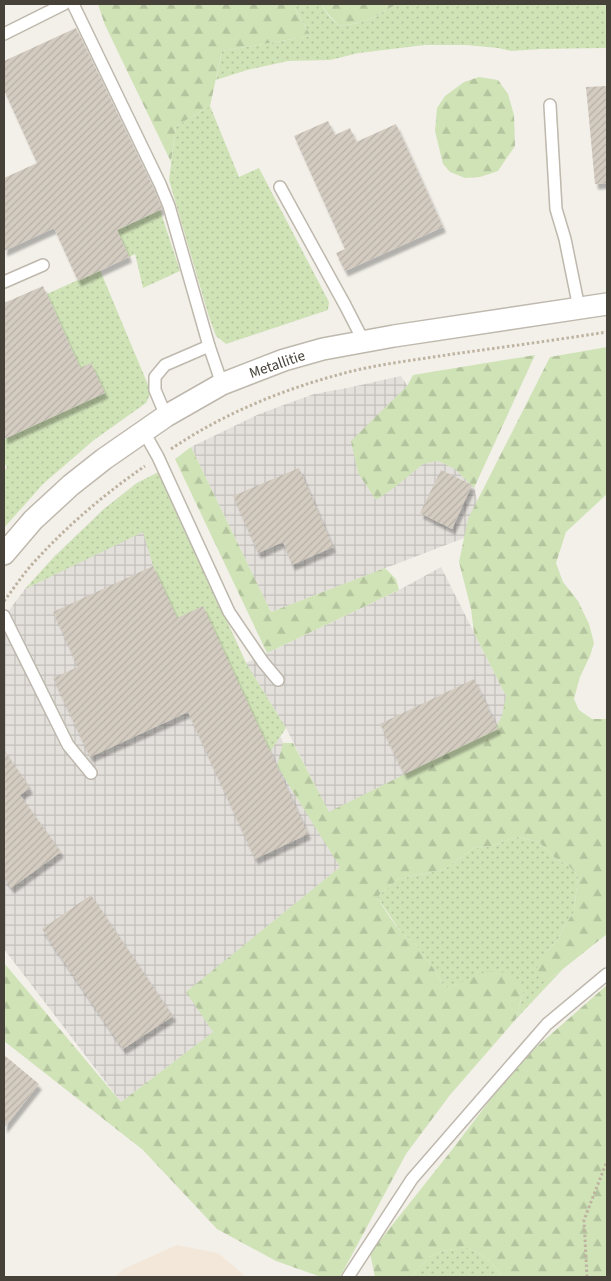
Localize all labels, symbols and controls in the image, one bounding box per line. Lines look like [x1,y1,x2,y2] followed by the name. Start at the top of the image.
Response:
[246,345,308,384] street label: Metallitie

